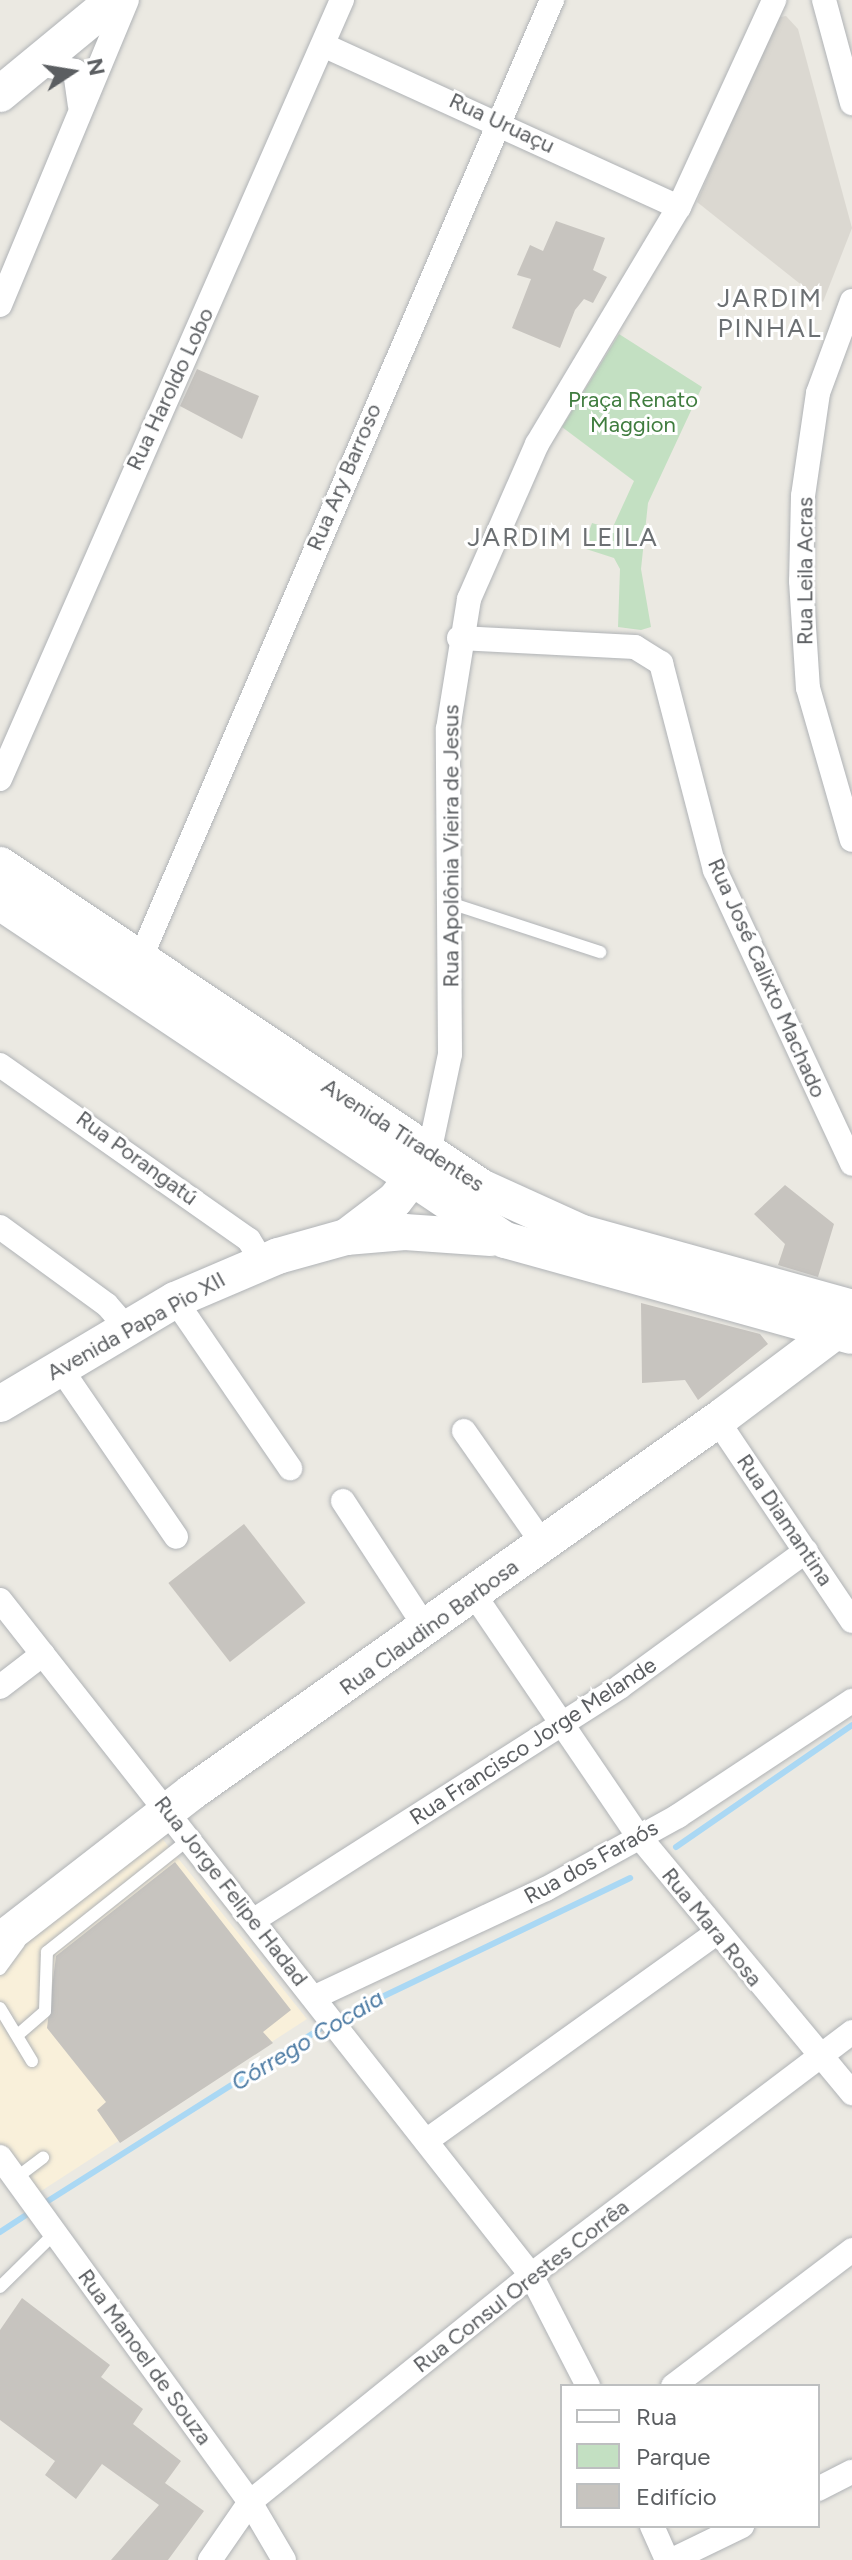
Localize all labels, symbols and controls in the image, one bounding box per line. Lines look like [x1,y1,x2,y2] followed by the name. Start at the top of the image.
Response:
[32,32,112,112] north arrow
[81,56,111,78] text: N
[445,87,559,159] street label: Rua Uruaçu
[717,283,823,344] district label: JARDIM PINHAL
[121,303,219,475] street label: Rua Haroldo Lobo
[568,386,698,438] park label: Praça Renato Maggion
[301,399,387,555] street label: Rua Ary Barroso
[792,497,818,645] street label: Rua Leila Acras
[467,522,659,554] district label: JARDIM LEILA
[438,704,464,988] street label: Rua Apolônia Vieira de Jesus
[702,854,832,1102] street label: Rua José Calixto Machado
[317,1073,489,1197] street label: Avenida Tiradentes
[71,1105,203,1211] street label: Rua Porangatú
[42,1266,230,1386] street label: Avenida Papa Pio XII
[731,1449,839,1591] street label: Rua Diamantina
[334,1553,524,1701] street label: Rua Claudino Barbosa
[405,1651,661,1831] street label: Rua Francisco Jorge Melande
[149,1791,313,1991] street label: Rua Jorge Felipe Hadad
[520,1814,662,1910] street label: Rua dos Faraós
[656,1862,768,1992] street label: Rua Mara Rosa
[226,1983,388,2097] water label: Córrego Cocaia
[408,2194,634,2378] street label: Rua Consul Orestes Corrêa
[72,2264,218,2450] street label: Rua Manoel de Souza
[560,2384,820,2528] legend
[636,2402,677,2431] text: Rua
[636,2442,710,2471] text: Parque
[636,2482,717,2511] text: Edifício

